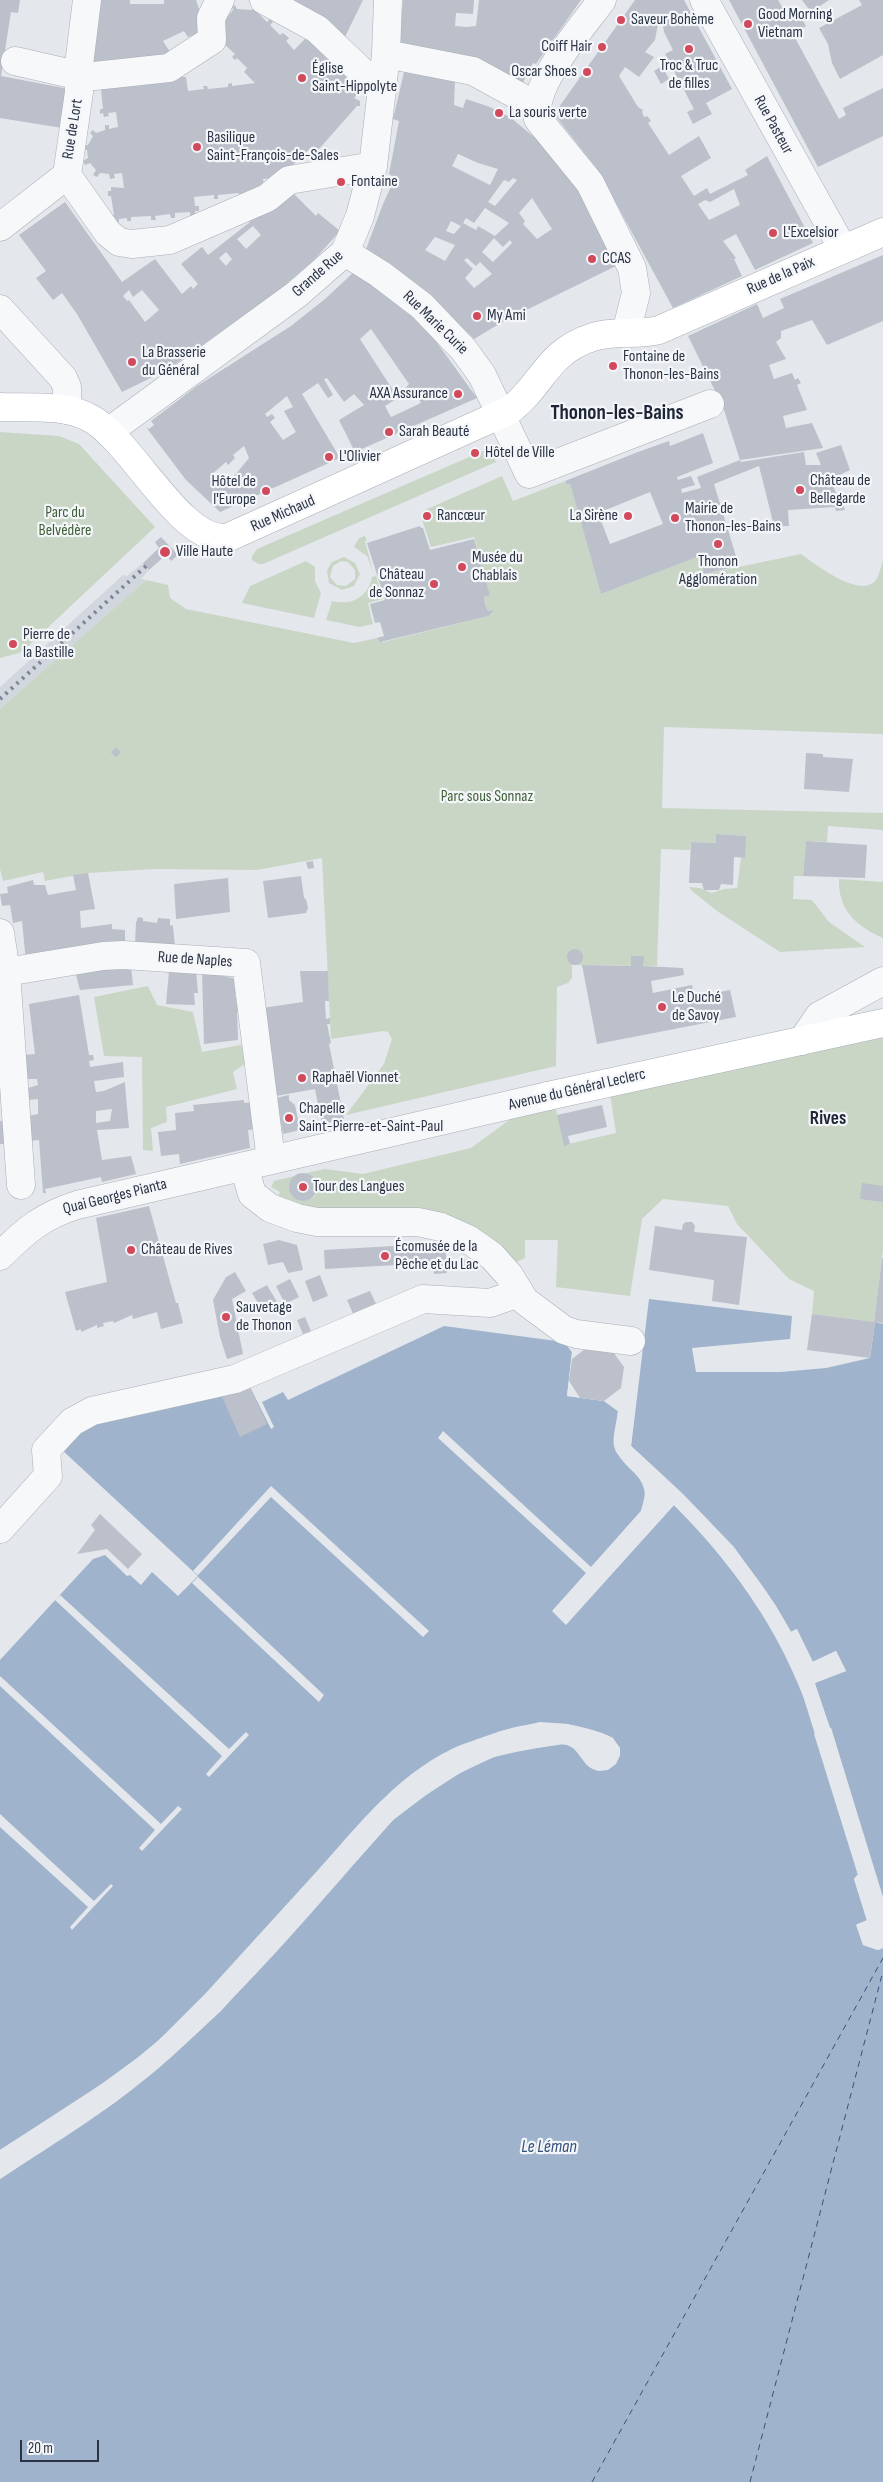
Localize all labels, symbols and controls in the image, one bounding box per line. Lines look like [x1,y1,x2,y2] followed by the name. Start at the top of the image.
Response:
[758,5,832,43] place label: Good Morning Vietnam
[631,10,714,30] place label: Saveur Bohème
[615,14,627,26] marker: Saveur Bohème
[742,18,754,30] marker: Good Morning Vietnam
[541,37,592,57] place label: Coiff Hair
[596,41,608,53] marker: Coiff Hair
[683,43,695,55] marker: Troc & Truc de filles
[660,56,718,94] place label: Troc & Truc de filles
[312,59,397,97] place label: Église Saint-Hippolyte
[511,62,577,82] place label: Oscar Shoes
[581,66,593,78] marker: Oscar Shoes
[296,72,308,84] marker: Église Saint-Hippolyte
[749,92,797,158] street label: Rue Pasteur
[59,97,87,161] street label: Rue de Lort
[509,103,587,123] place label: La souris verte
[493,107,505,119] marker: La souris verte
[207,128,339,166] place label: Basilique Saint-François-de-Sales
[191,141,203,153] marker: Basilique Saint-François-de-Sales
[351,172,398,192] place label: Fontaine
[335,176,347,188] marker: Fontaine
[783,223,839,243] place label: L'Excelsior
[767,227,779,239] marker: L'Excelsior
[288,247,348,301] street label: Grande Rue
[602,249,631,269] place label: CCAS
[586,253,598,265] marker: CCAS
[744,253,818,299] street label: Rue de la Paix
[398,287,472,359] street label: Rue Marie Curie
[487,306,526,326] place label: My Ami
[471,310,483,322] marker: My Ami
[142,343,206,381] place label: La Brasserie du Général
[623,347,719,385] place label: Fontaine de Thonon-les-Bains
[126,356,138,368] marker: La Brasserie du Général
[607,360,619,372] marker: Fontaine de Thonon-les-Bains
[370,384,448,404] place label: AXA Assurance
[452,388,464,400] marker: AXA Assurance
[550,401,684,427] district label: Thonon-les-Bains
[399,422,469,442] place label: Sarah Beauté
[383,426,395,438] marker: Sarah Beauté
[485,443,555,463] place label: Hôtel de Ville
[339,447,381,467] place label: L'Olivier
[469,447,481,459] marker: Hôtel de Ville
[323,451,335,463] marker: L'Olivier
[810,471,870,509] place label: Château de Bellegarde
[211,472,256,510] place label: Hôtel de l'Europe
[794,484,806,496] marker: Château de Bellegarde
[260,485,272,497] marker: Hôtel de l'Europe
[248,491,318,537] street label: Rue Michaud
[685,499,781,537] place label: Mairie de Thonon-les-Bains
[39,503,91,541] park label: Parc du Belvédère
[437,506,485,526] place label: Rancœur
[570,506,618,526] place label: La Sirène
[421,510,433,522] marker: Rancœur
[622,510,634,522] marker: La Sirène
[669,512,681,524] marker: Mairie de Thonon-les-Bains
[712,538,724,550] marker: Thonon Agglomération
[176,542,233,562] place label: Ville Haute
[158,545,172,559] marker: Ville Haute
[472,548,523,586] place label: Musée du Chablais
[679,552,757,590] place label: Thonon Agglomération
[456,561,468,573] marker: Musée du Chablais
[369,565,424,603] place label: Château de Sonnaz
[428,578,440,590] marker: Château de Sonnaz
[23,625,74,663] place label: Pierre de la Bastille
[7,638,19,650] marker: Pierre de la Bastille
[441,787,533,807] park label: Parc sous Sonnaz
[157,948,233,972] street label: Rue de Naples
[672,988,721,1026] place label: Le Duché de Savoy
[656,1001,668,1013] marker: Le Duché de Savoy
[507,1065,647,1115] street label: Avenue du Général Leclerc
[312,1068,399,1088] place label: Raphaël Vionnet
[296,1072,308,1084] marker: Raphaël Vionnet
[299,1099,443,1137] place label: Chapelle Saint-Pierre-et-Saint-Paul
[810,1108,846,1130] district label: Rives
[283,1112,295,1124] marker: Chapelle Saint-Pierre-et-Saint-Paul
[61,1175,169,1219] street label: Quai Georges Pianta
[313,1177,404,1197] place label: Tour des Langues
[297,1181,309,1193] marker: Tour des Langues
[395,1237,479,1275] place label: Écomusée de la Pêche et du Lac
[141,1240,233,1260] place label: Château de Rives
[125,1244,137,1256] marker: Château de Rives
[379,1250,391,1262] marker: Écomusée de la Pêche et du Lac
[236,1298,292,1336] place label: Sauvetage de Thonon
[220,1311,232,1323] marker: Sauvetage de Thonon
[521,2136,577,2158] water label: Le Léman
[22,2430,101,2462] scale bar
[28,2439,53,2458] text: 20 m

